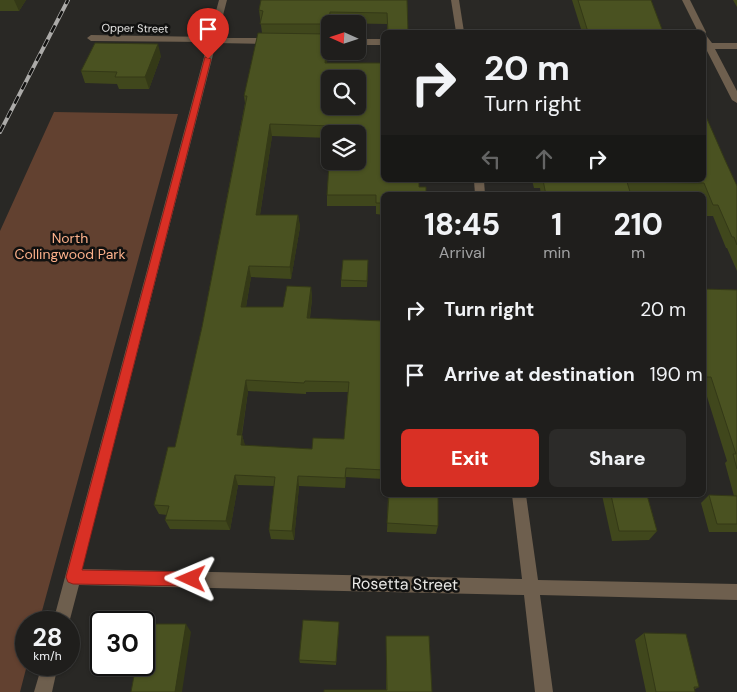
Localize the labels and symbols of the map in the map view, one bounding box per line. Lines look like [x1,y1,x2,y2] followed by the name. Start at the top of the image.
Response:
[187,8,229,59] pin
[321,15,366,60] north arrow
[102,20,168,36] street label: Opper Street
[15,229,125,263] park label: North Collingwood Park
[164,552,216,604] position arrow
[352,573,458,595] street label: Rosetta Street
[90,611,155,676] speed limit sign: 30

